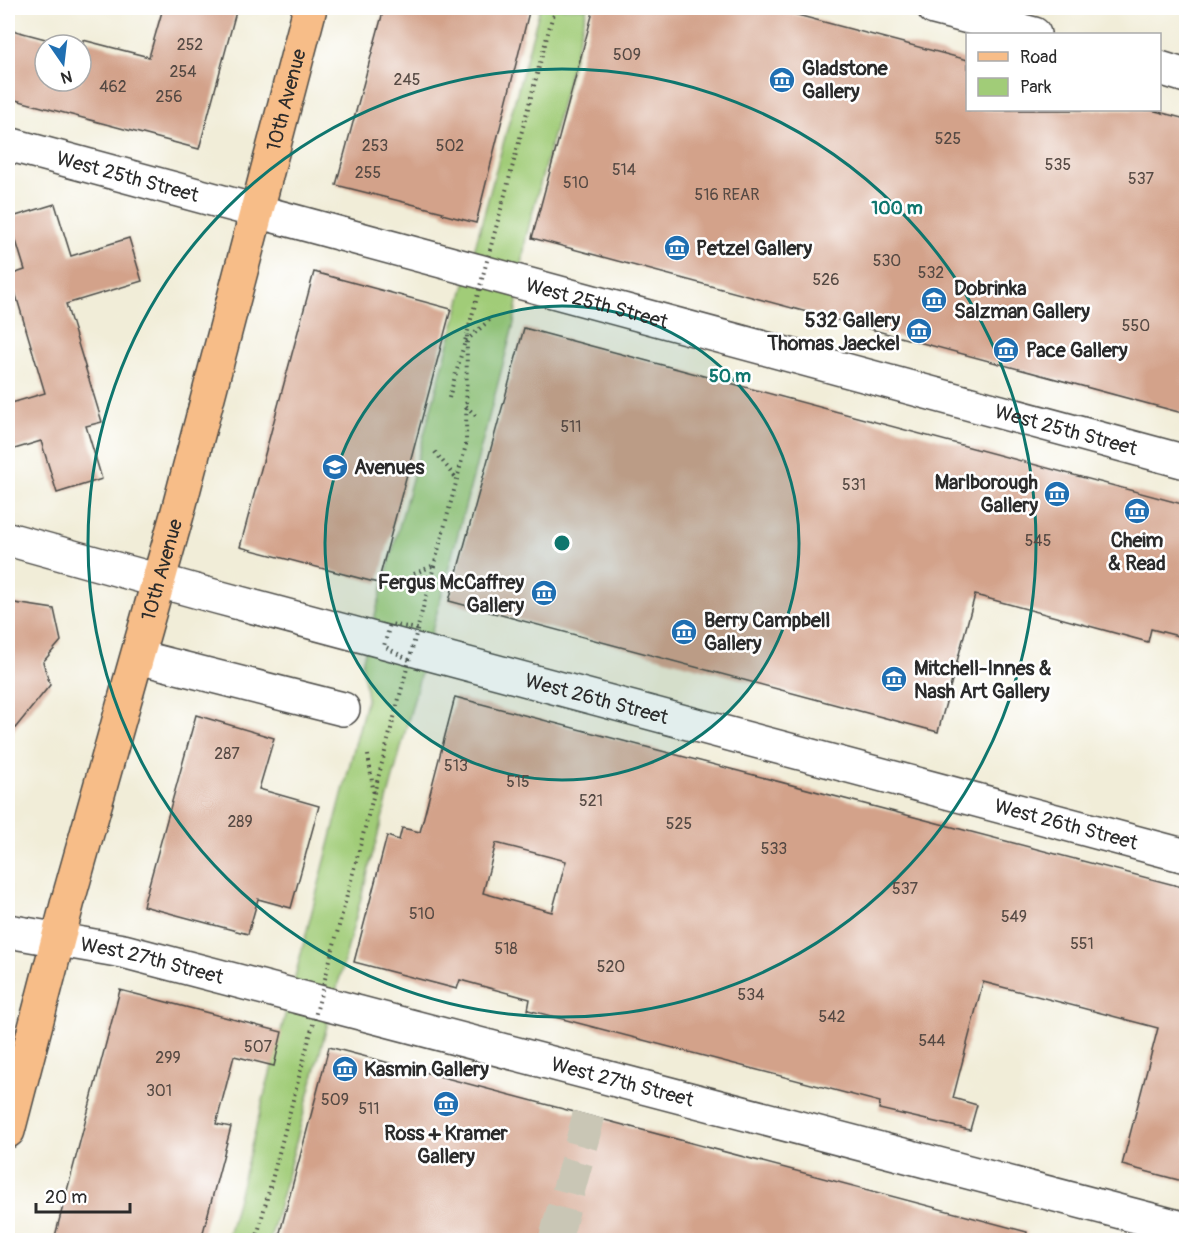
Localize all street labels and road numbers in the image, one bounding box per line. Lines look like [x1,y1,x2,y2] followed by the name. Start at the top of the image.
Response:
[261,46,312,154] street label: 10th Avenue
[54,146,202,208] street label: West 25th Street
[523,272,672,335] street label: West 25th Street
[992,399,1141,462] street label: West 25th Street
[136,516,188,624] street label: 10th Avenue
[522,668,672,730] street label: West 26th Street
[992,793,1141,856] street label: West 26th Street
[79,932,227,990] street label: West 27th Street
[548,1052,697,1113] street label: West 27th Street

